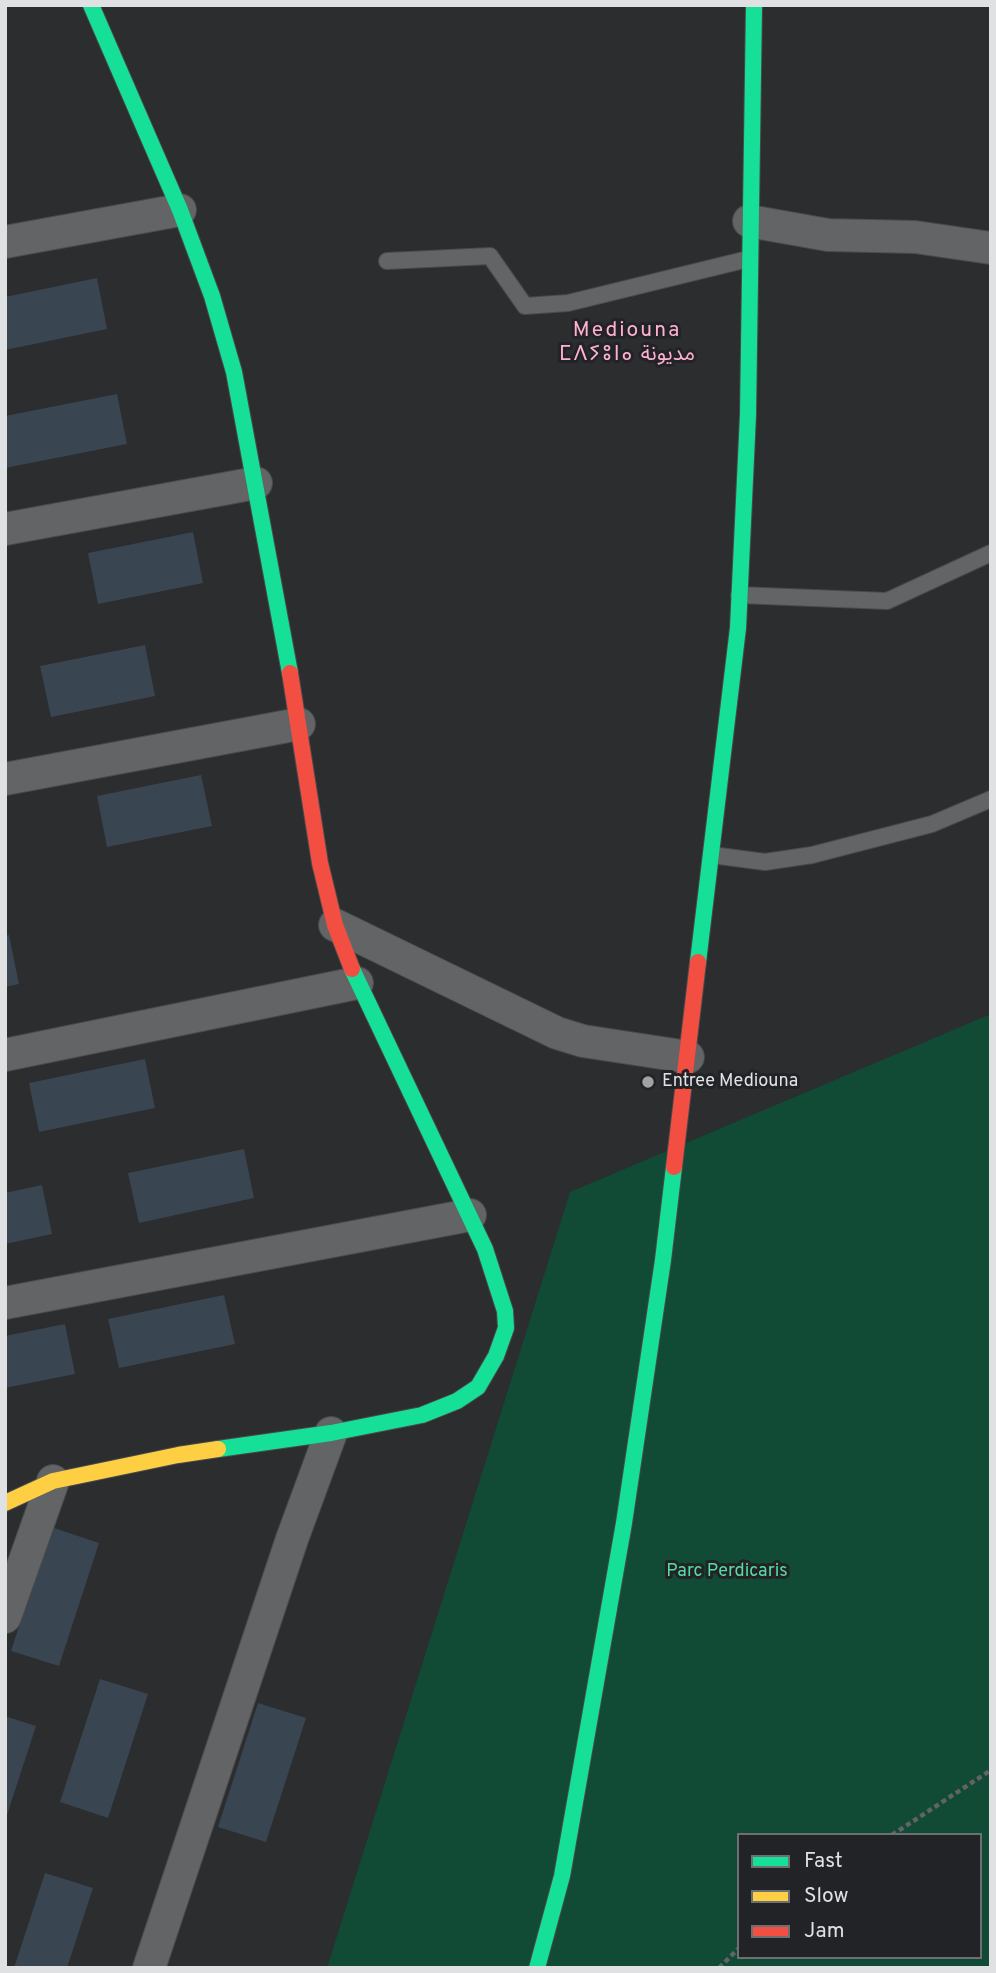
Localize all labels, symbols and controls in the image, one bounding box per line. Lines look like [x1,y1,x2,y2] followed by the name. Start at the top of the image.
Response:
[566,319,688,369] district label: Mediouna ⵎⴷⵢⵓⵏⴰ مديونة
[662,1071,798,1093] place label: Entree Mediouna
[640,1074,656,1090] marker: Entree Mediouna
[666,1561,788,1583] park label: Parc Perdicaris
[737,1833,982,1959] legend
[804,1848,843,1875] text: Fast
[804,1883,849,1910] text: Slow
[804,1918,845,1945] text: Jam

